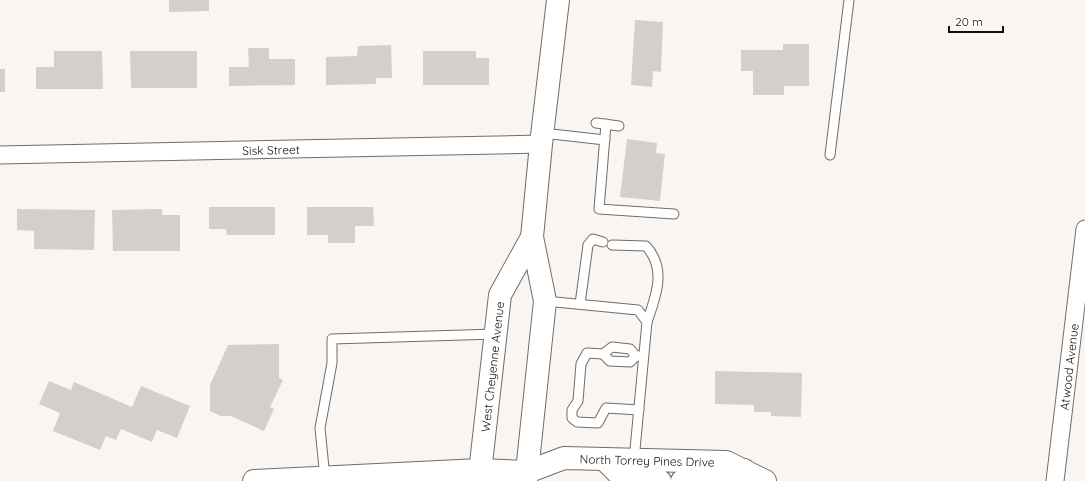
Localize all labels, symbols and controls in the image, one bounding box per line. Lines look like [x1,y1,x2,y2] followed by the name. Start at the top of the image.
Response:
[949,8,1003,34] scale bar
[955,14,983,29] text: 20 m
[242,141,300,158] street label: Sisk Street
[477,301,507,433] street label: West Cheyenne Avenue
[1056,322,1081,411] street label: Atwood Avenue
[579,451,715,469] street label: North Torrey Pines Drive

